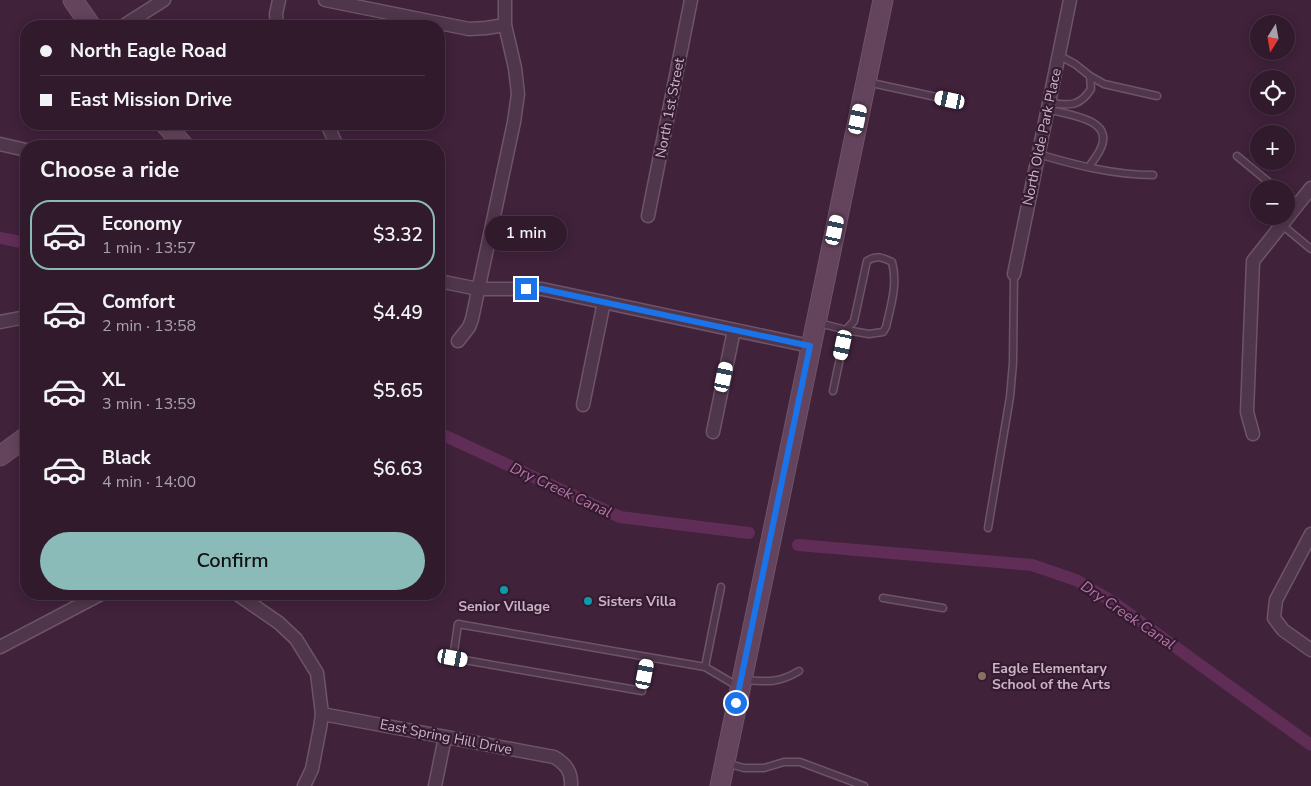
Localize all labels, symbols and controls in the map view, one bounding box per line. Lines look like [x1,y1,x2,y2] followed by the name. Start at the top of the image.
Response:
[1250,15,1295,60] north arrow
[1250,15,1295,225] map controls
[70,38,227,64] text: North Eagle Road
[651,56,689,160] street label: North 1st Street
[1018,67,1066,207] street label: North Olde Park Place
[1250,70,1295,115] button: locate
[70,87,232,113] text: East Mission Drive
[933,90,966,110] car
[847,103,868,135] car
[1250,125,1295,170] button: +
[40,155,179,185] text: Choose a ride
[1250,180,1295,225] button: −
[102,211,182,237] text: Economy
[42,213,87,258] icon: car
[824,214,845,246] car
[485,216,567,252] callout: 1 min
[373,222,423,248] text: $3.32
[506,222,546,244] text: 1 min
[102,237,196,259] text: 1 min · 13:57
[515,278,537,300] route end
[102,289,175,315] text: Comfort
[42,291,87,336] icon: car
[373,300,423,326] text: $4.49
[102,315,196,337] text: 2 min · 13:58
[832,329,853,361] car
[713,361,734,393] car
[102,367,125,393] text: XL
[42,369,87,414] icon: car
[373,378,423,404] text: $5.65
[102,393,196,415] text: 3 min · 13:59
[102,445,151,471] text: Black
[42,447,87,492] icon: car
[373,456,423,482] text: $6.63
[507,458,615,522] water label: Dry Creek Canal
[102,471,196,493] text: 4 min · 14:00
[40,532,425,590] button: Confirm
[1077,576,1179,654] water label: Dry Creek Canal
[498,584,510,596] marker: Senior Village
[598,592,676,611] place label: Sisters Villa
[582,595,594,607] marker: Sisters Villa
[458,597,550,616] place label: Senior Village
[436,648,469,668] car
[634,658,655,690] car
[992,659,1110,694] place label: Eagle Elementary School of the Arts
[976,670,988,682] marker: Eagle Elementary School of the Arts
[725,692,747,714] route start
[378,715,514,759] street label: East Spring Hill Drive

